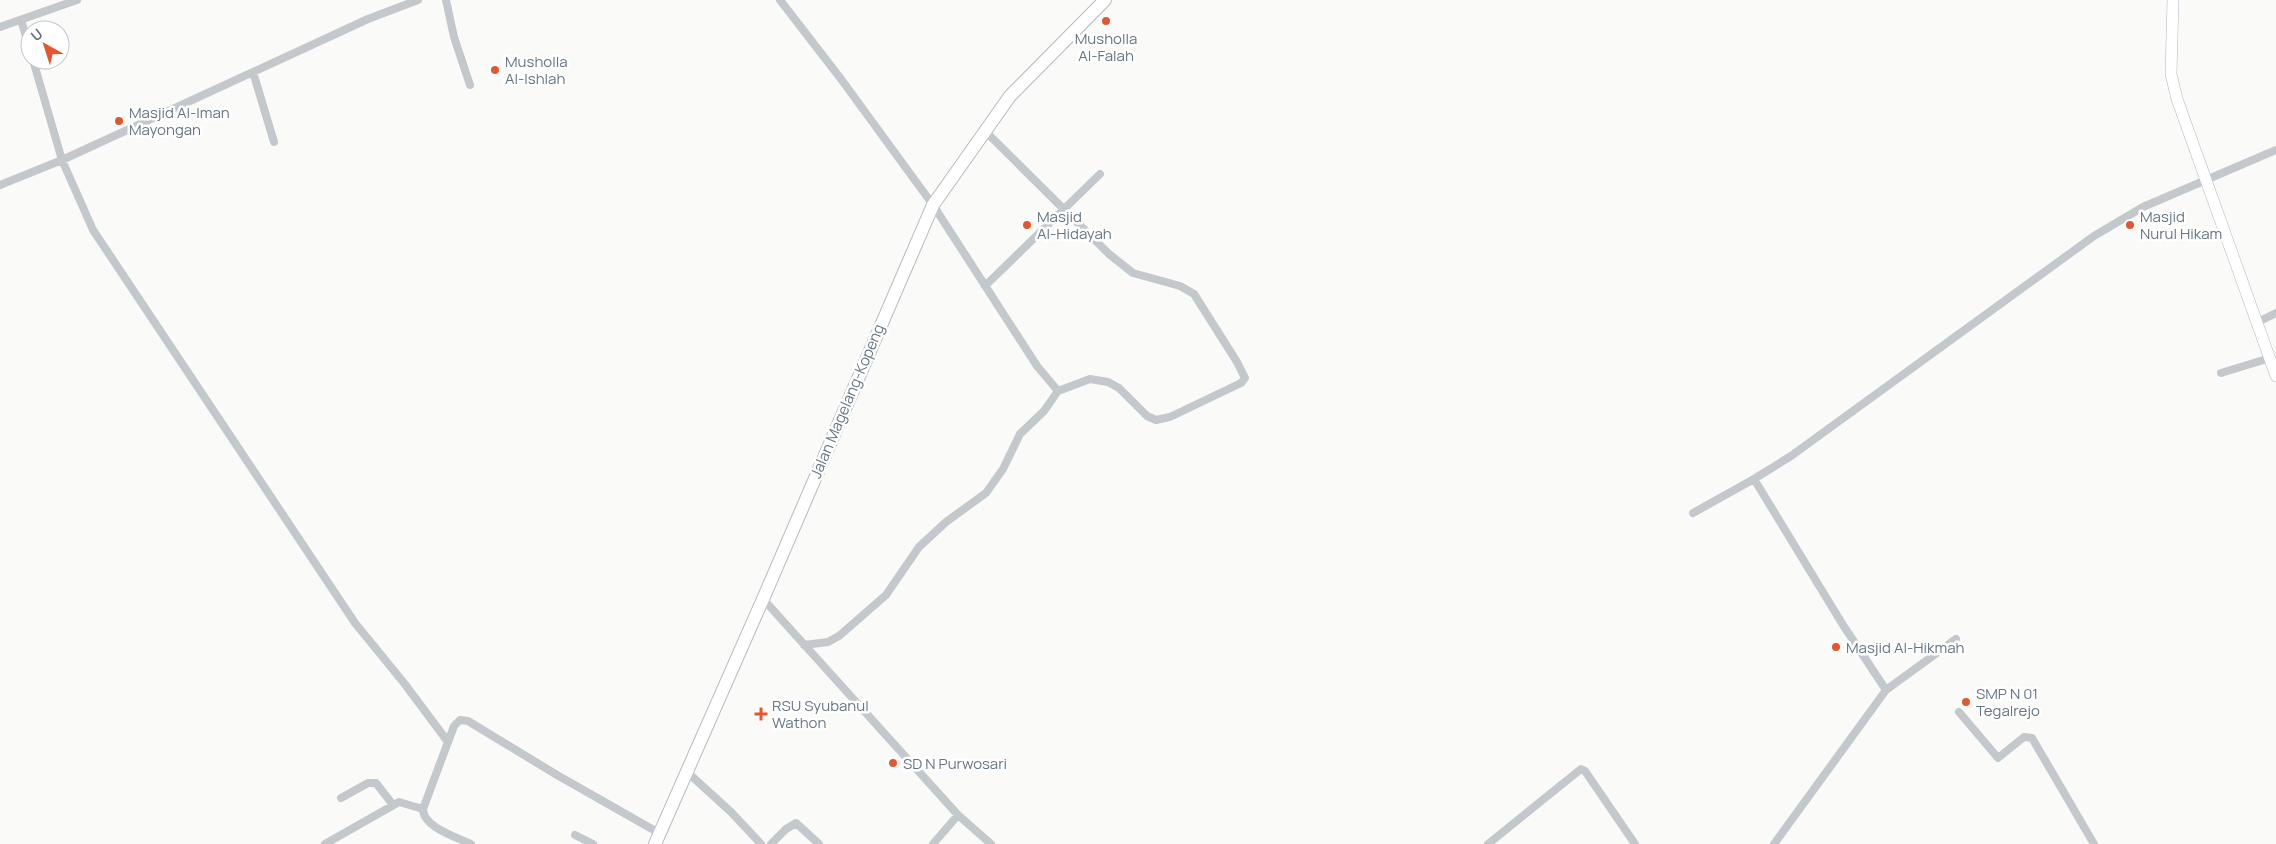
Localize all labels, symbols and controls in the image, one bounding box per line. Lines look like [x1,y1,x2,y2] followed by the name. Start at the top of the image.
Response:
[1100,15,1112,27] marker: Musholla Al-Falah
[20,20,70,70] north arrow
[27,24,46,45] text: U
[1075,28,1137,66] place label: Musholla Al-Falah
[505,51,568,89] place label: Musholla Al-Ishlah
[489,64,501,76] marker: Musholla Al-Ishlah
[129,102,230,140] place label: Masjid Al-Iman Mayongan
[113,115,125,127] marker: Masjid Al-Iman Mayongan
[1037,206,1112,244] place label: Masjid Al-Hidayah
[2140,206,2222,244] place label: Masjid Nurul Hikam
[1021,219,1033,231] marker: Masjid Al-Hidayah
[2124,219,2136,231] marker: Masjid Nurul Hikam
[805,321,889,481] street label: Jalan Magelang-Kopeng
[1846,637,1965,658] place label: Masjid Al-Hikmah
[1830,641,1842,653] marker: Masjid Al-Hikmah
[1976,683,2040,721] place label: SMP N 01 Tegalrejo
[772,695,869,733] place label: RSU Syubanul Wathon
[1960,696,1972,708] marker: SMP N 01 Tegalrejo
[754,707,768,721] marker: RSU Syubanul Wathon
[903,753,1007,774] place label: SD N Purwosari
[887,757,899,769] marker: SD N Purwosari

